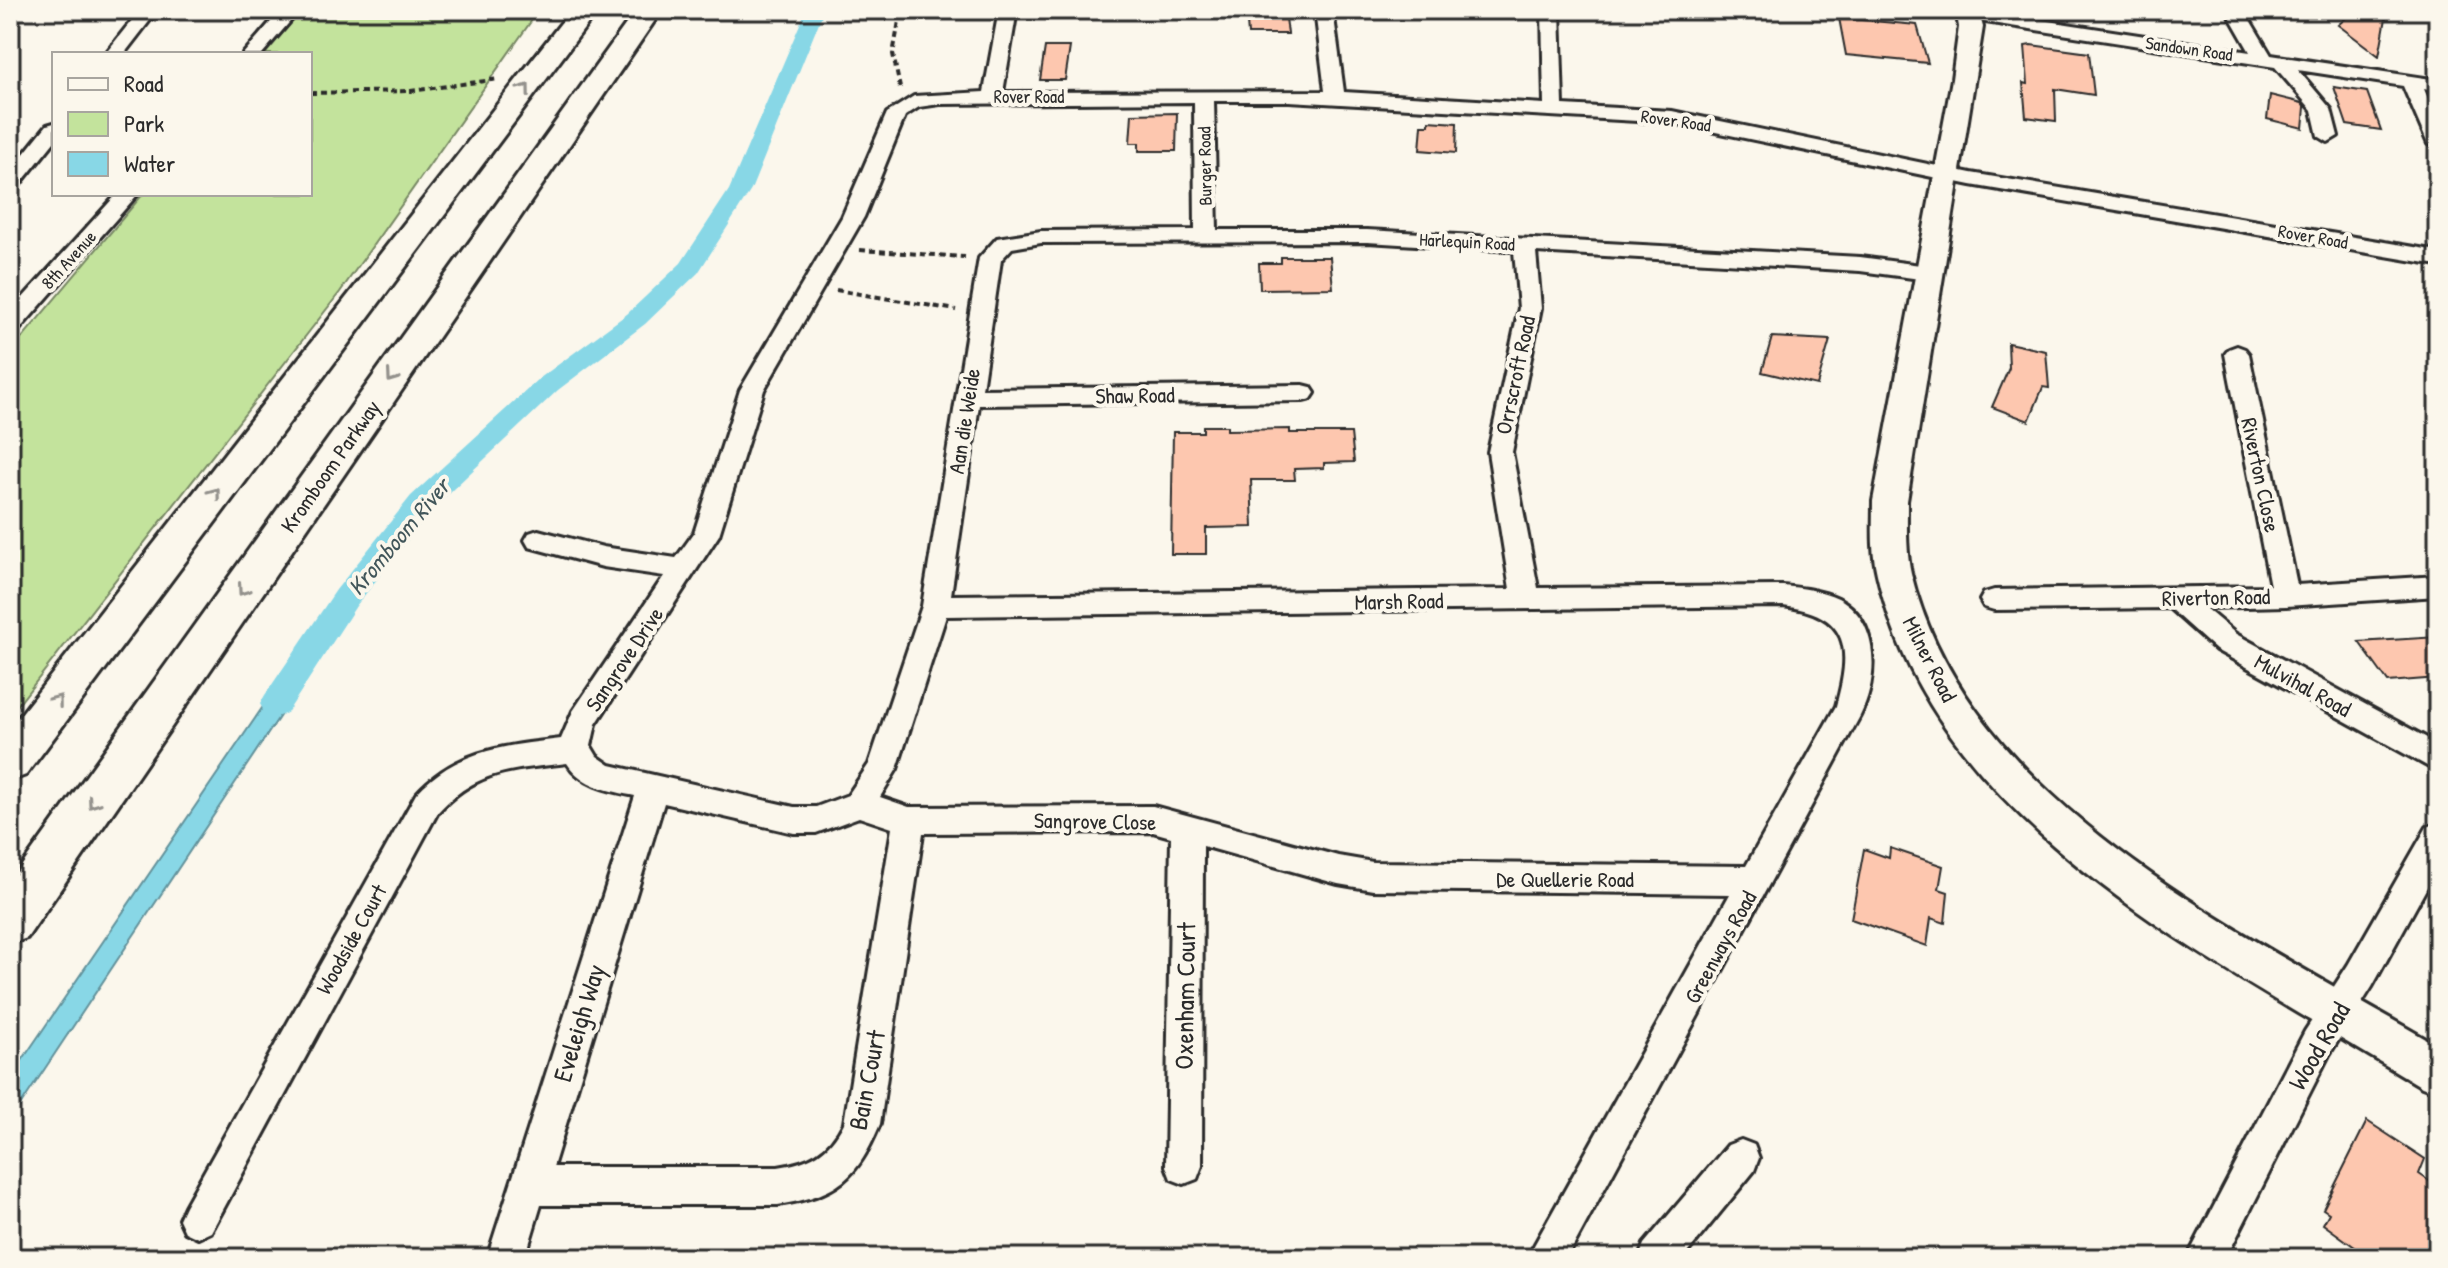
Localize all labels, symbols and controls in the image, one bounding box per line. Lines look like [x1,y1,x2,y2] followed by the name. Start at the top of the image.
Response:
[2144,30,2234,67] street label: Sandown Road
[52,52,312,196] legend
[124,67,163,99] text: Road
[515,83,529,98] one-way arrow
[994,84,1064,109] street label: Rover Road
[1639,103,1713,138] street label: Rover Road
[124,107,164,139] text: Park
[1191,126,1218,206] street label: Burger Road
[124,147,175,179] text: Water
[2276,218,2350,255] street label: Rover Road
[35,225,102,295] street label: 8th Avenue
[1419,227,1515,256] street label: Harlequin Road
[1488,313,1542,437] street label: Orrscroft Road
[941,366,987,476] street label: Aan die Weide
[387,369,402,383] one-way arrow
[1095,379,1175,411] street label: Shaw Road
[273,394,387,538] street label: Kromboom Parkway
[2234,415,2288,535] street label: Riverton Close
[340,469,458,602] water label: Kromboom River
[206,487,220,502] one-way arrow
[2162,581,2271,613] street label: Riverton Road
[238,582,252,596] one-way arrow
[1354,585,1444,617] street label: Marsh Road
[578,601,670,717] street label: Sangrove Drive
[1896,611,1964,707] street label: Milner Road
[2249,646,2357,724] street label: Mulvihal Road
[48,694,62,709] one-way arrow
[88,795,103,809] one-way arrow
[1034,805,1157,837] street label: Sangrove Close
[1496,864,1634,894] street label: De Quellerie Road
[308,878,394,999] street label: Woodside Court
[1677,885,1763,1009] street label: Greenways Road
[1166,921,1203,1070] street label: Oxenham Court
[544,960,613,1086] street label: Eveleigh Way
[2279,996,2358,1096] street label: Wood Road
[840,1026,894,1133] street label: Bain Court

